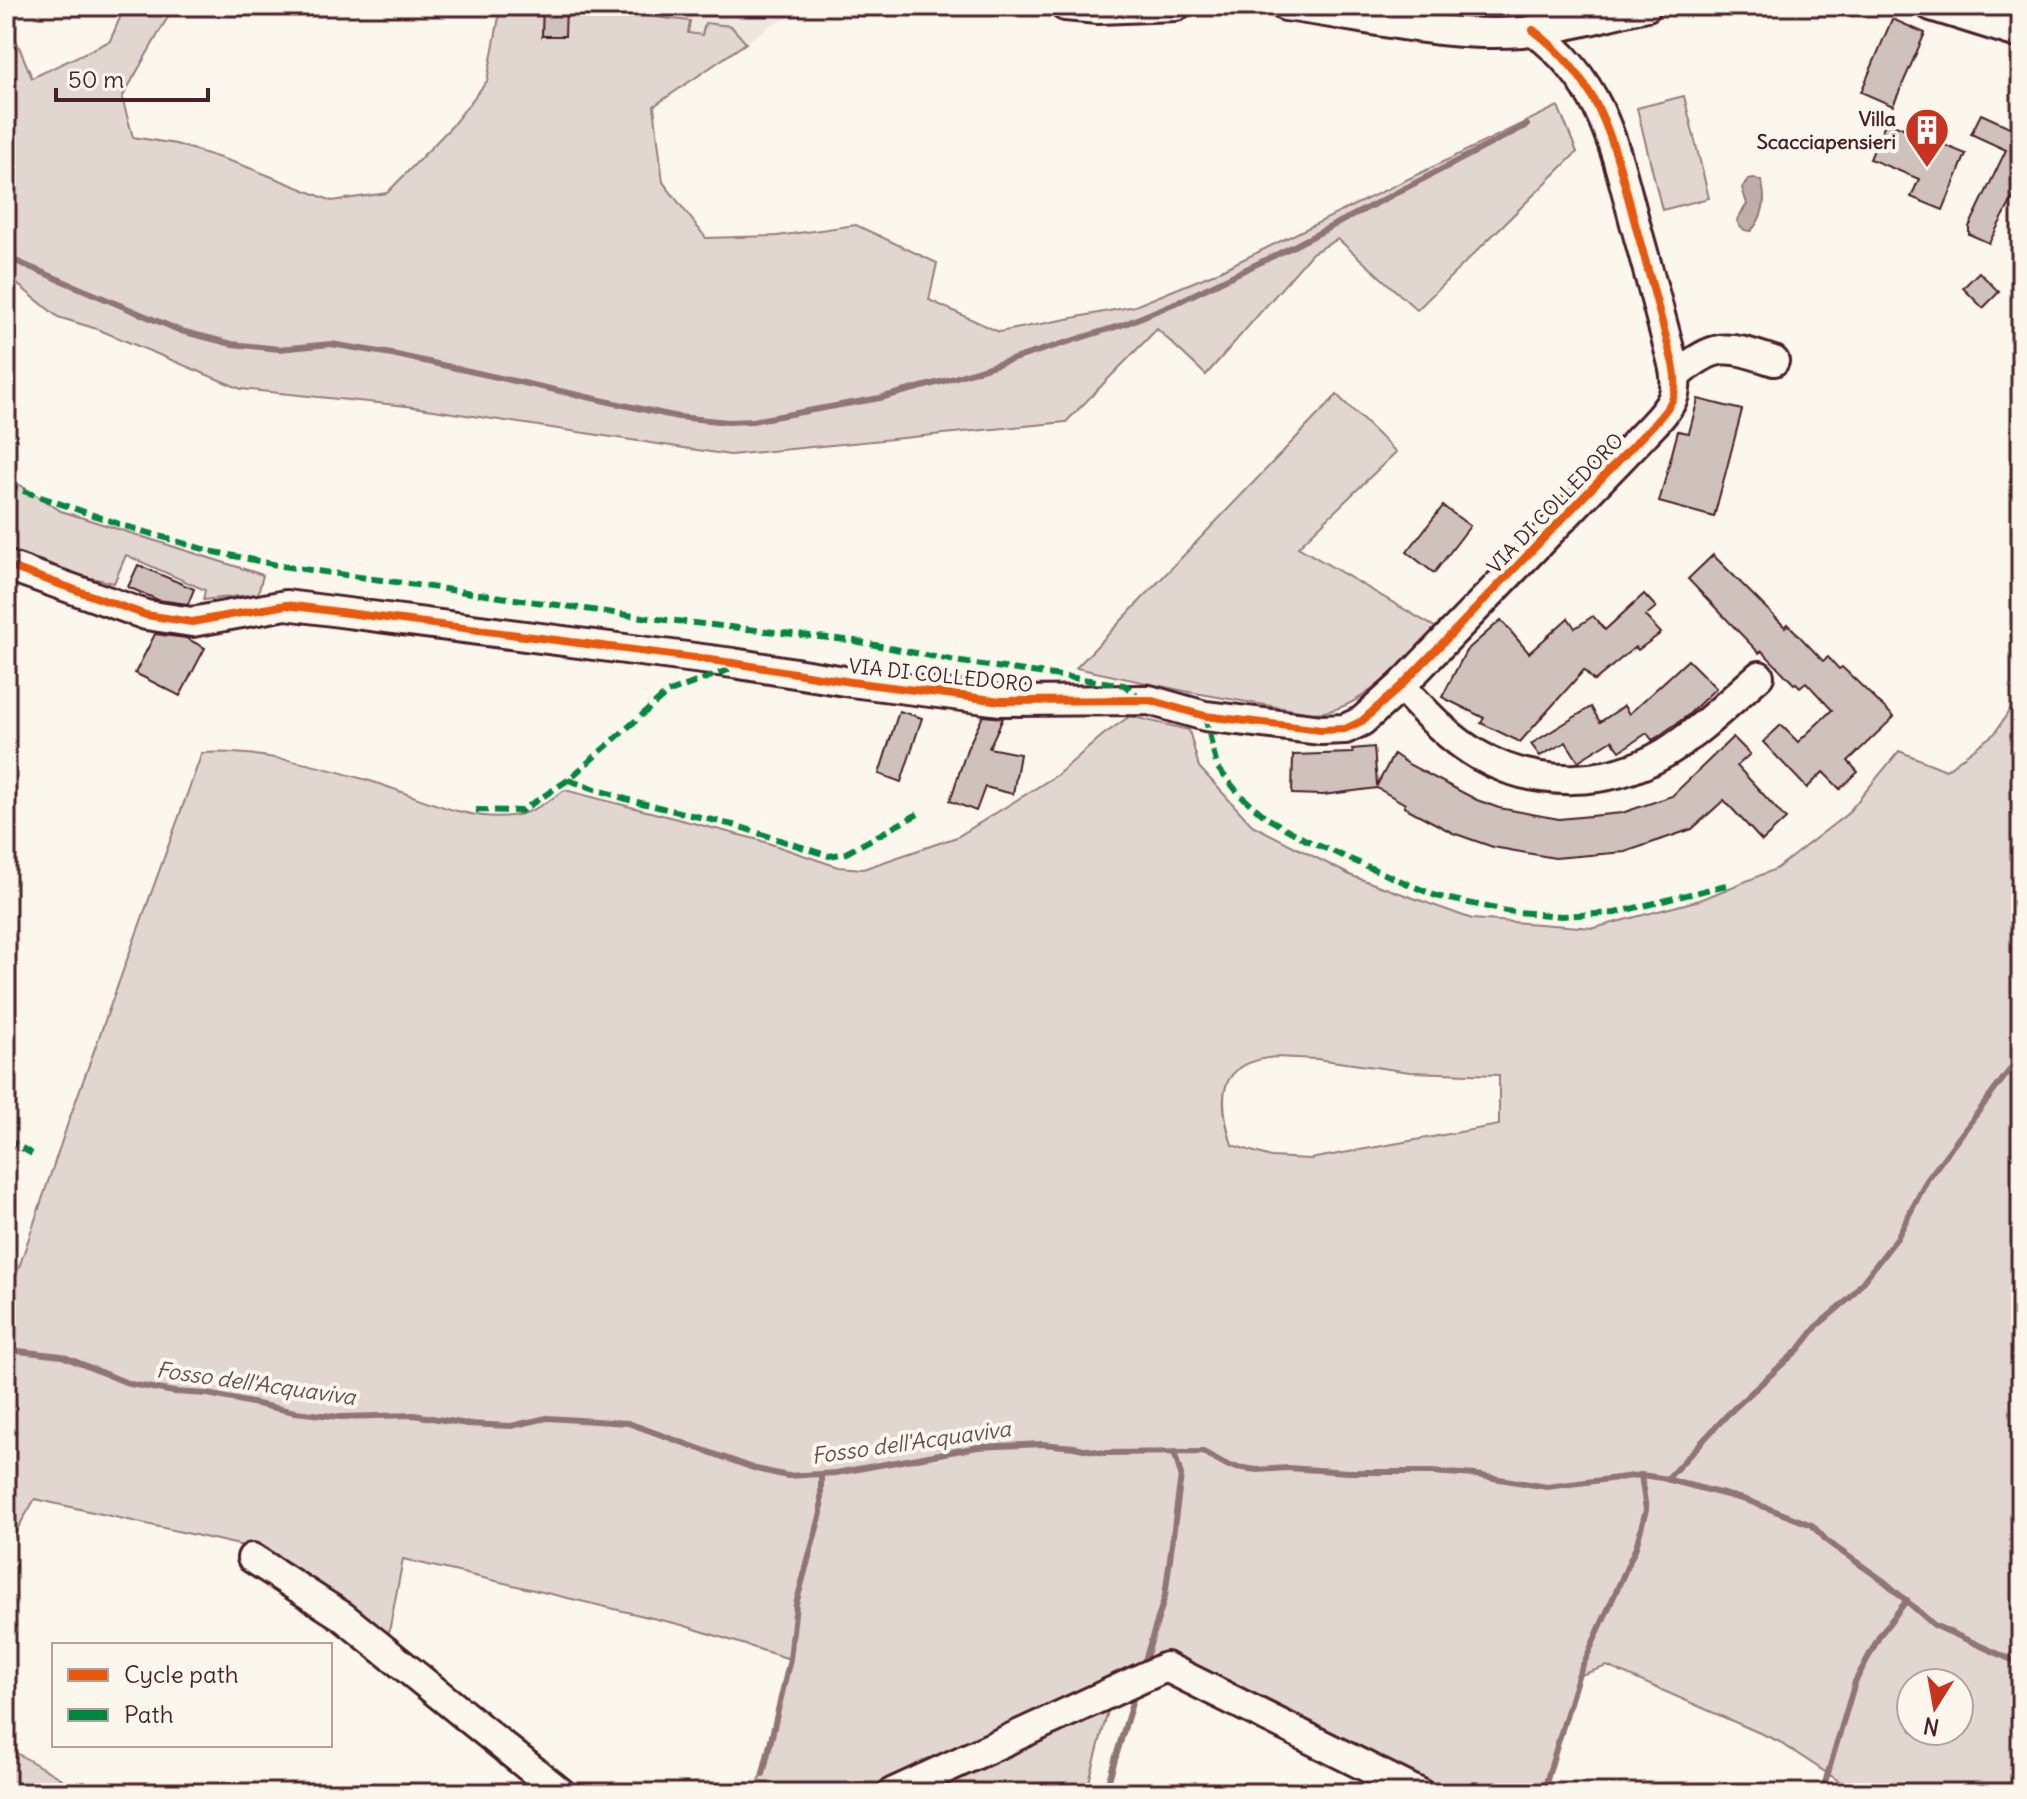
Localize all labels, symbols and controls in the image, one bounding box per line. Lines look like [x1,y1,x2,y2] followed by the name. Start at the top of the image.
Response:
[56,52,208,102] scale bar
[68,64,124,94] text: 50 m
[1757,106,1897,154] place label: Villa Scacciapensieri
[1903,106,1951,169] building icon: Villa Scacciapensieri
[1482,428,1628,578] street label: VIA DI COLLEDORO
[847,653,1035,697] street label: VIA DI COLLEDORO
[155,1355,359,1411] water label: Fosso dell'Acquaviva
[810,1414,1014,1470] water label: Fosso dell'Acquaviva
[52,1643,332,1747] legend
[124,1659,239,1689] text: Cycle path
[1895,1667,1975,1747] north arrow
[124,1699,174,1729] text: Path
[1921,1711,1941,1742] text: N

